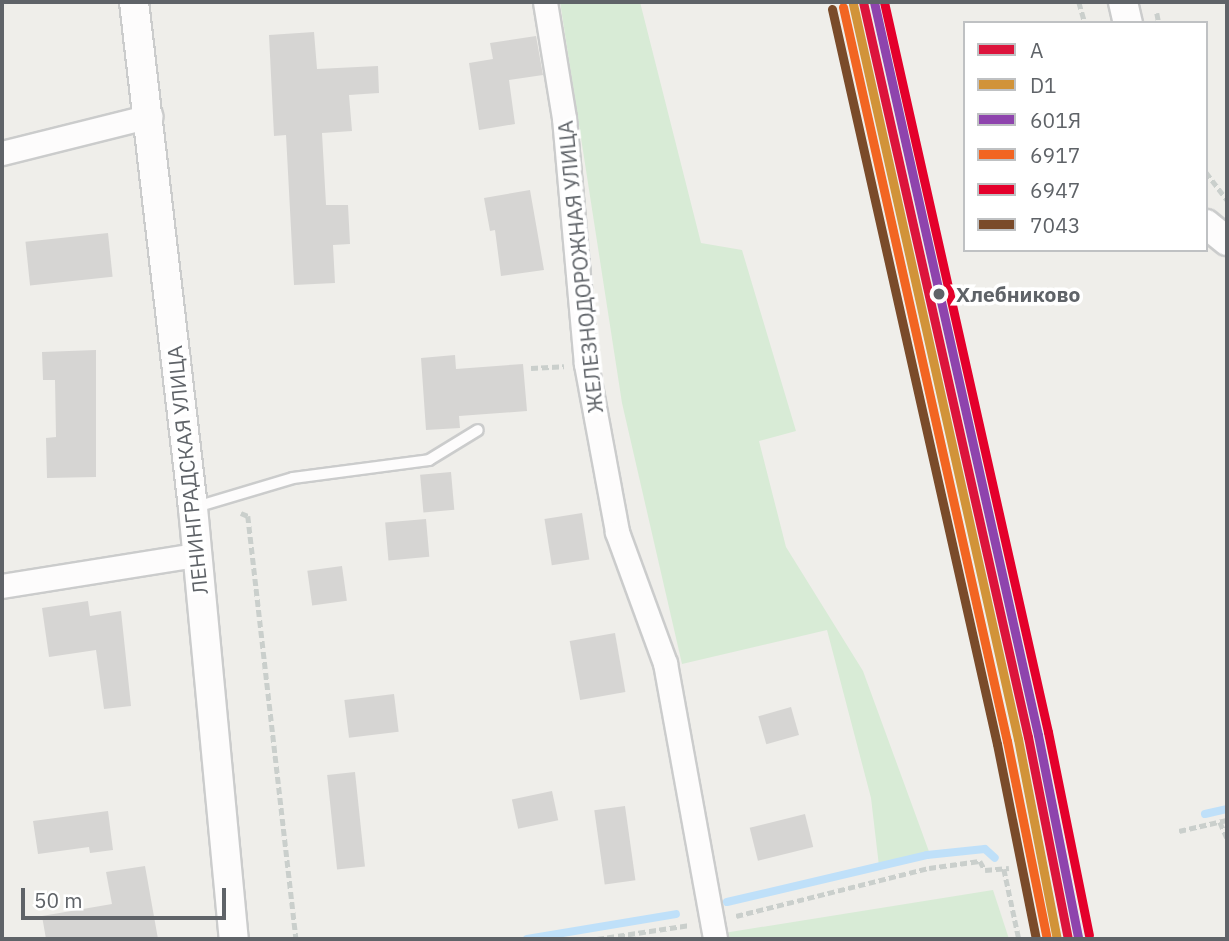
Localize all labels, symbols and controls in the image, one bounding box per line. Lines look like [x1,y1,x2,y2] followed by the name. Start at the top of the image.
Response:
[963,21,1208,252] legend
[1030,36,1043,64] text: A
[1030,71,1057,99] text: D1
[1030,106,1081,134] text: 601Я
[552,119,608,415] street label: ЖЕЛЕЗНОДОРОЖНАЯ УЛИЦА
[1030,141,1080,169] text: 6917
[1030,176,1080,204] text: 6947
[1030,211,1080,239] text: 7043
[956,281,1080,307] place label: Хлебниково
[928,283,950,305] marker: Хлебниково
[161,344,213,596] street label: ЛЕНИНГРАДСКАЯ УЛИЦА
[24,874,229,918] scale bar
[34,886,83,914] text: 50 m

